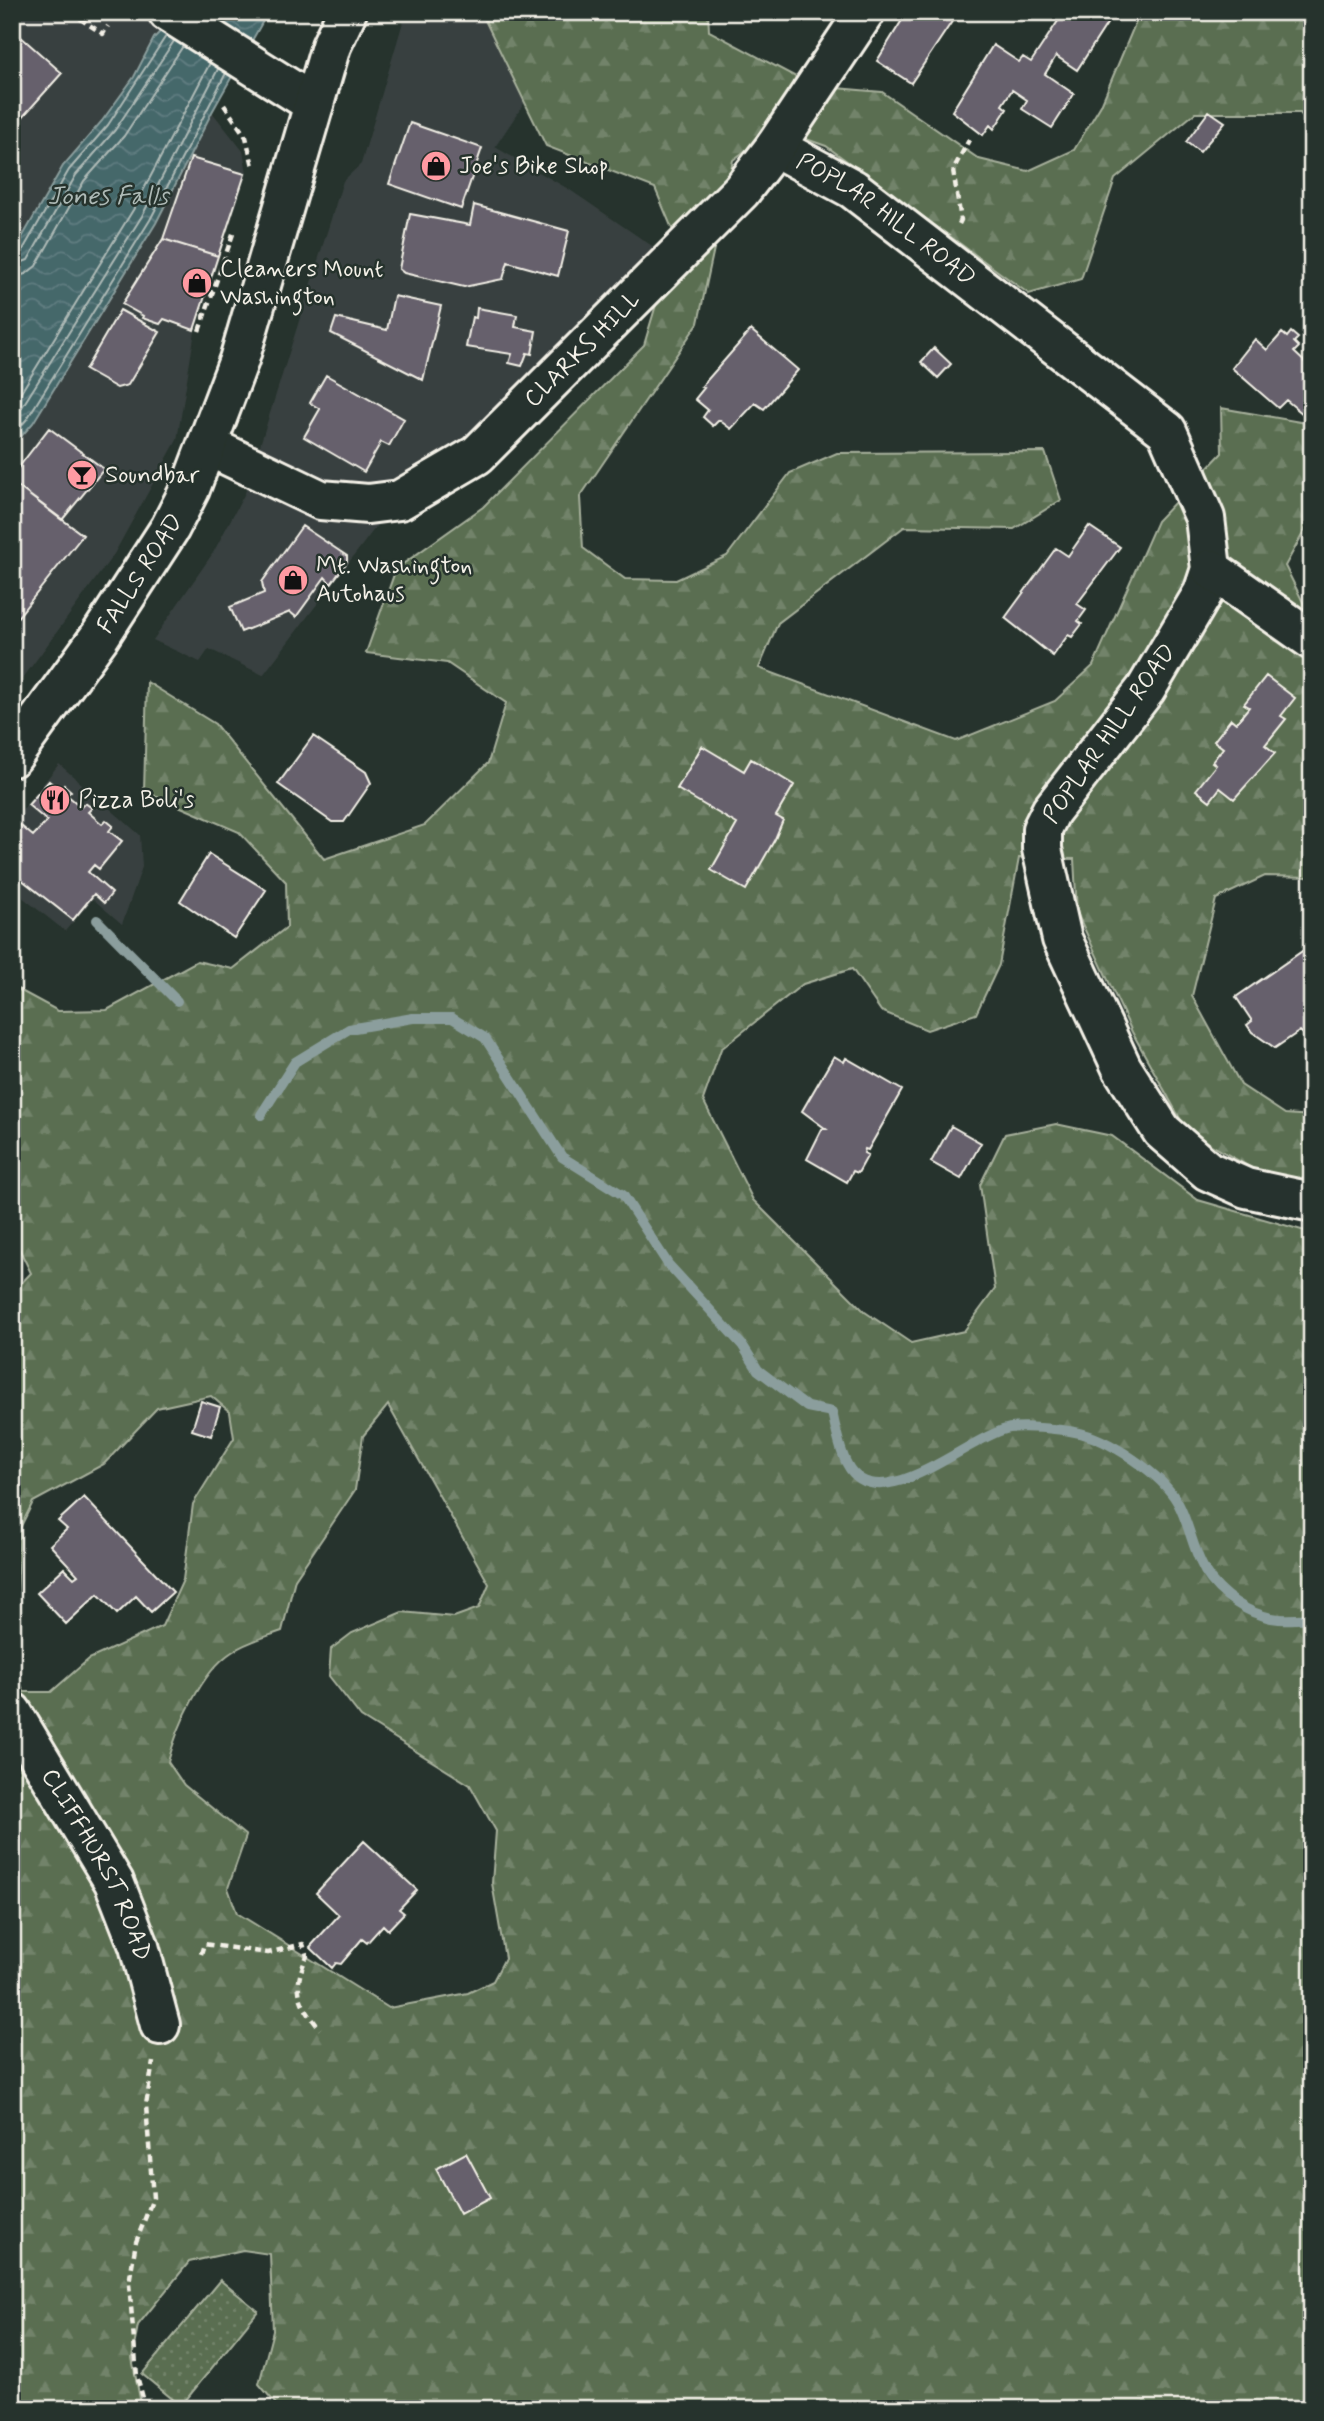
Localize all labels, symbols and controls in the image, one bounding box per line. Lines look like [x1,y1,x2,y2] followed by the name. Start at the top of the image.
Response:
[791,146,982,293] street label: POPLAR HILL ROAD
[419,149,453,183] shop icon: Joe's Bike Shop
[459,151,608,182] place label: Joe's Bike Shop
[48,180,171,214] water label: Jones Falls
[220,254,384,316] place label: Cleaners Mount Washington
[180,266,214,300] shop icon: Cleaners Mount Washington
[518,285,647,414] street label: CLARKS HILL
[65,458,99,492] bar icon: Soundbar
[105,460,200,491] place label: Soundbar
[90,508,190,640] street label: FALLS ROAD
[316,551,472,610] place label: Mt. Washington Autohaus
[276,563,310,597] shop icon: Mt. Washington Autohaus
[1036,638,1184,830] street label: POPLAR HILL ROAD
[38,783,72,817] restaurant icon: Pizza Boli's
[78,785,195,816] place label: Pizza Boli's
[34,1763,158,1964] street label: CLIFFHURST ROAD

